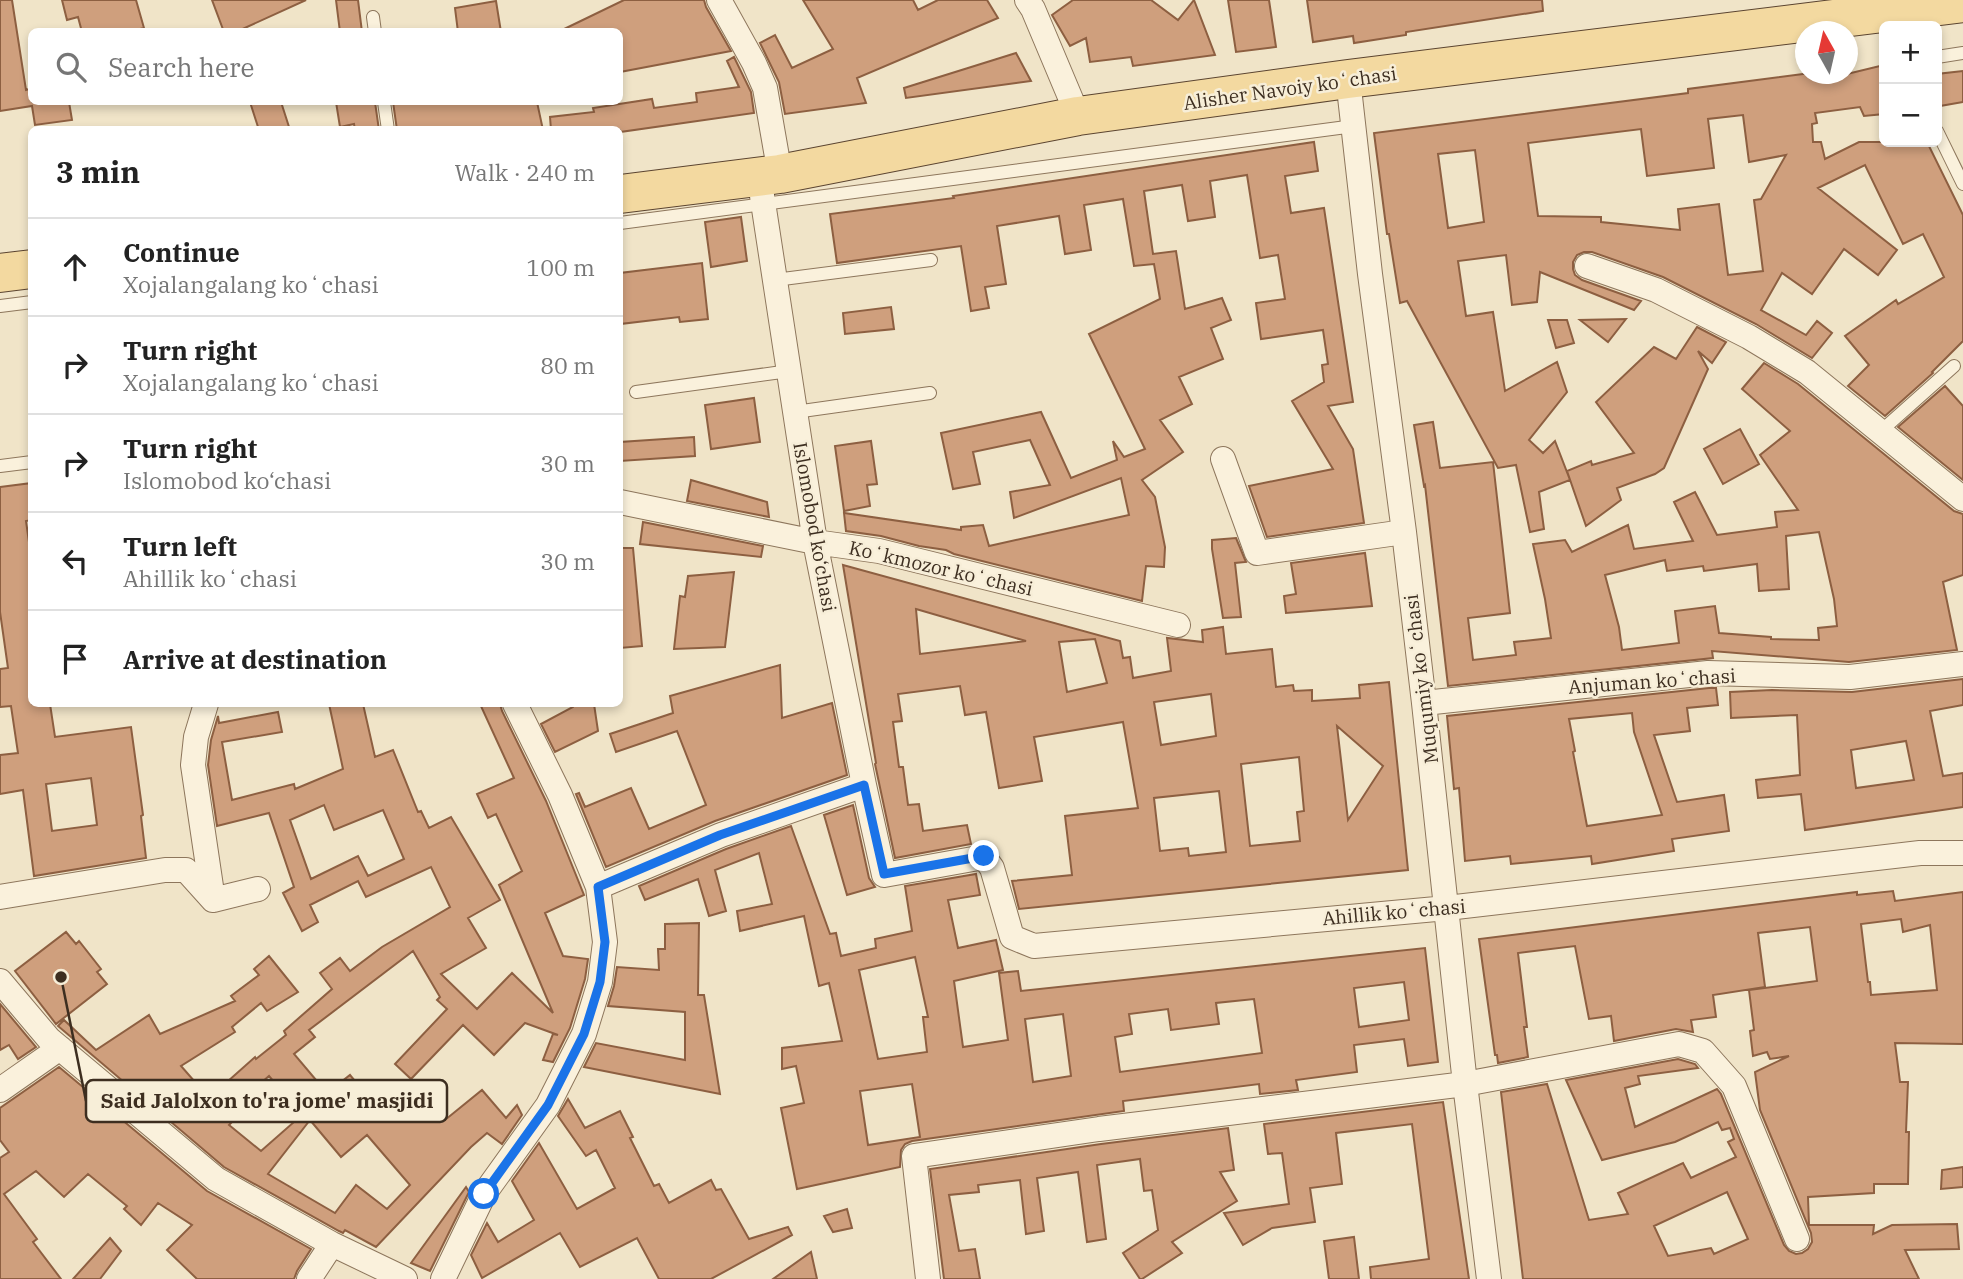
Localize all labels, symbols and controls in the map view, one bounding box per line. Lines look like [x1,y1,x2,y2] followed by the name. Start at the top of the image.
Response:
[1795,21,1858,84] north arrow
[1879,21,1942,147] map controls
[1879,21,1942,84] button: +
[28,28,623,105] search box
[52,48,90,86] icon: search
[108,50,254,84] text: Search here
[1182,61,1398,115] street label: Alisher Navoiy koʻchasi
[1879,84,1942,147] button: −
[56,152,140,191] text: 3 min
[454,157,595,187] text: Walk · 240 m
[123,235,240,269] text: Continue
[56,248,94,286] icon: ahead
[526,252,595,282] text: 100 m
[123,269,379,299] text: Xojalangalang koʻchasi
[123,333,257,367] text: Turn right
[56,346,94,384] icon: right
[540,350,595,380] text: 80 m
[123,367,379,397] text: Xojalangalang koʻchasi
[123,431,257,465] text: Turn right
[788,440,842,614] street label: Islomobod ko‘chasi
[56,444,94,482] icon: right
[540,448,595,478] text: 30 m
[123,465,331,495] text: Islomobod ko‘chasi
[123,529,237,563] text: Turn left
[847,535,1035,601] street label: Koʻkmozor koʻchasi
[56,542,94,580] icon: left
[540,546,595,576] text: 30 m
[123,563,297,593] text: Ahillik koʻchasi
[1399,593,1443,765] street label: Muqumiy koʻchasi
[56,640,94,678] icon: arrive
[123,642,387,676] text: Arrive at destination
[1567,663,1737,699] street label: Anjuman koʻchasi
[968,840,999,871] route end
[1321,894,1467,930] street label: Ahillik koʻchasi
[86,1080,447,1122] callout: Said Jalolxon to'ra jome' masjidi
[101,1086,433,1114] text: Said Jalolxon to'ra jome' masjidi
[468,1178,499,1209] route start

